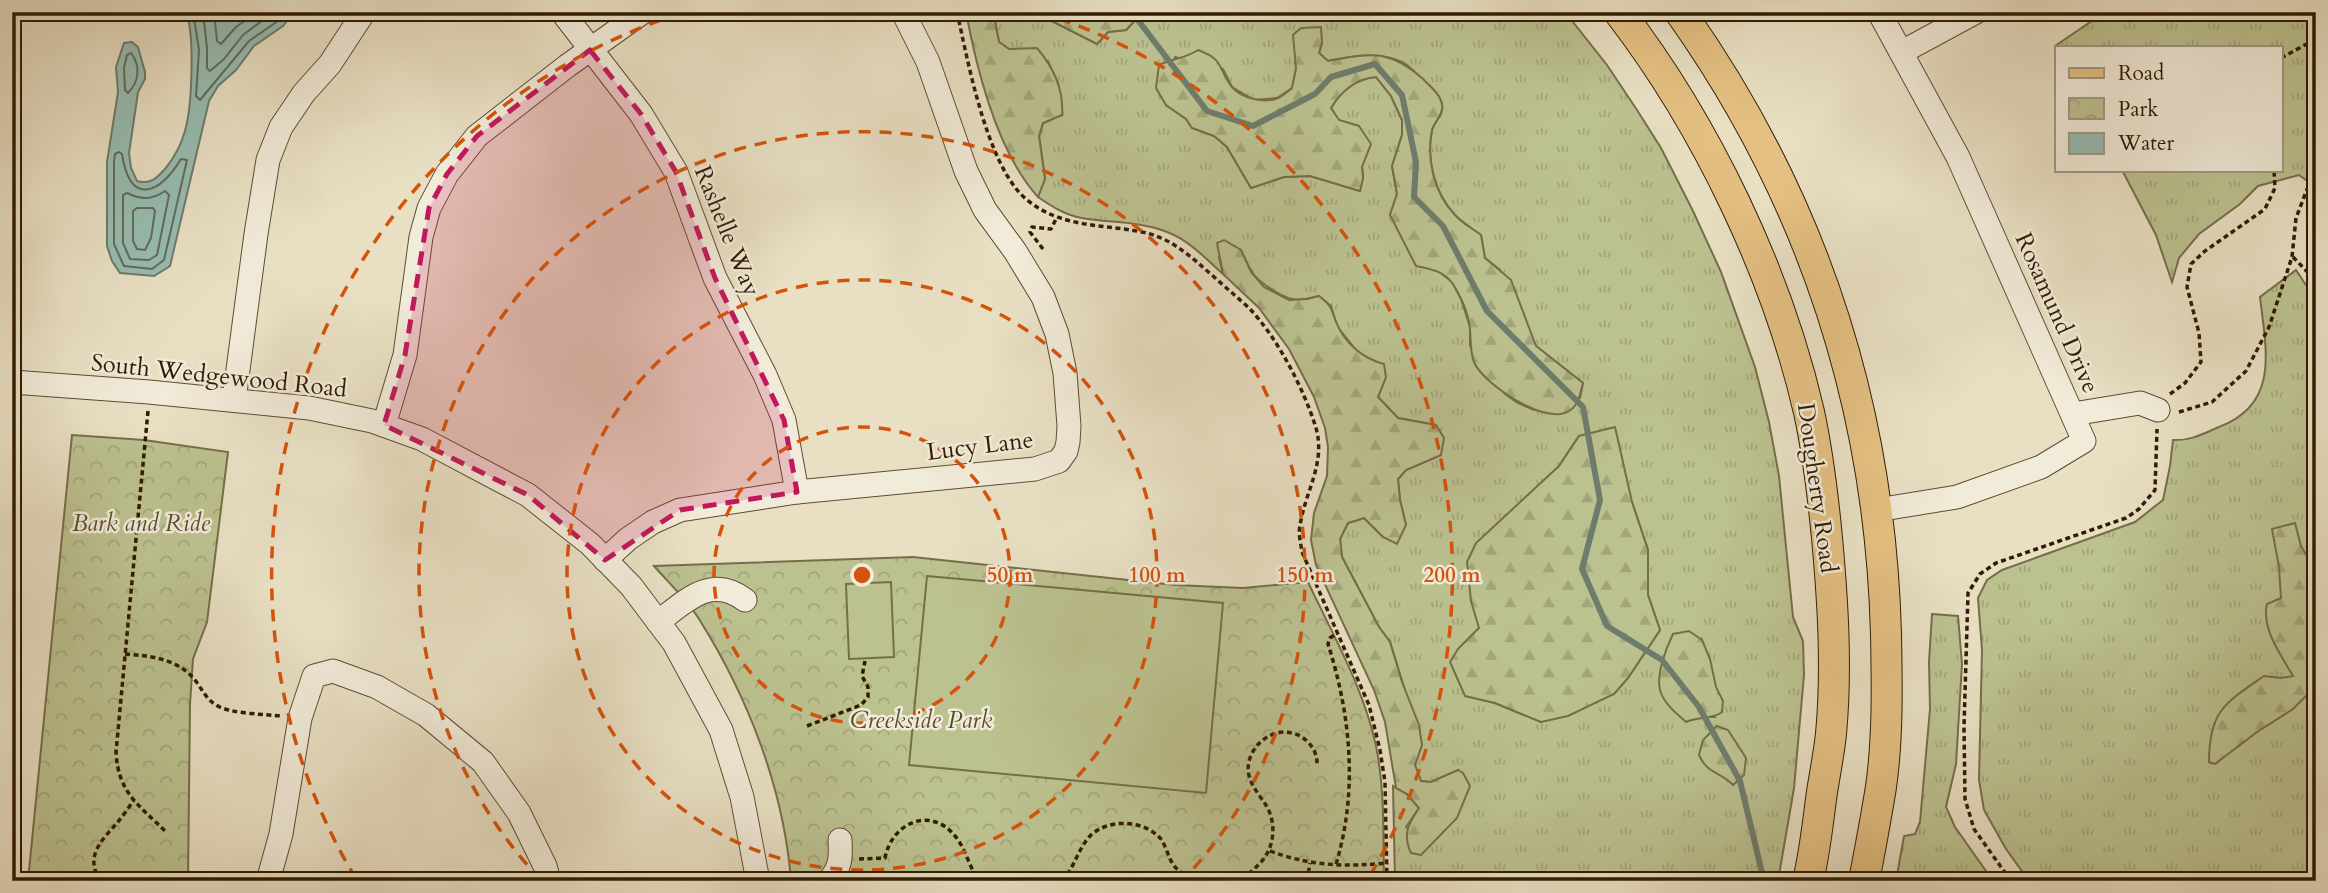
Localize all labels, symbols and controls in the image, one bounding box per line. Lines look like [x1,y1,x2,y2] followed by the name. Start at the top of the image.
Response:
[2055,46,2282,172] legend
[2118,59,2164,88] text: Road
[2118,95,2159,124] text: Park
[2117,129,2174,158] text: Water
[686,161,768,302] street label: Rashelle Way
[2007,228,2107,398] street label: Rosamund Drive
[89,346,349,406] street label: South Wedgewood Road
[1789,401,1845,575] street label: Dougherty Road
[925,423,1035,469] street label: Lucy Lane
[72,507,211,540] park label: Bark and Ride
[987,561,1034,590] text: 50 m
[1128,561,1186,590] text: 100 m
[1276,561,1334,590] text: 150 m
[1423,561,1481,590] text: 200 m
[850,563,874,587] centre of rings
[850,704,992,737] park label: Creekside Park

